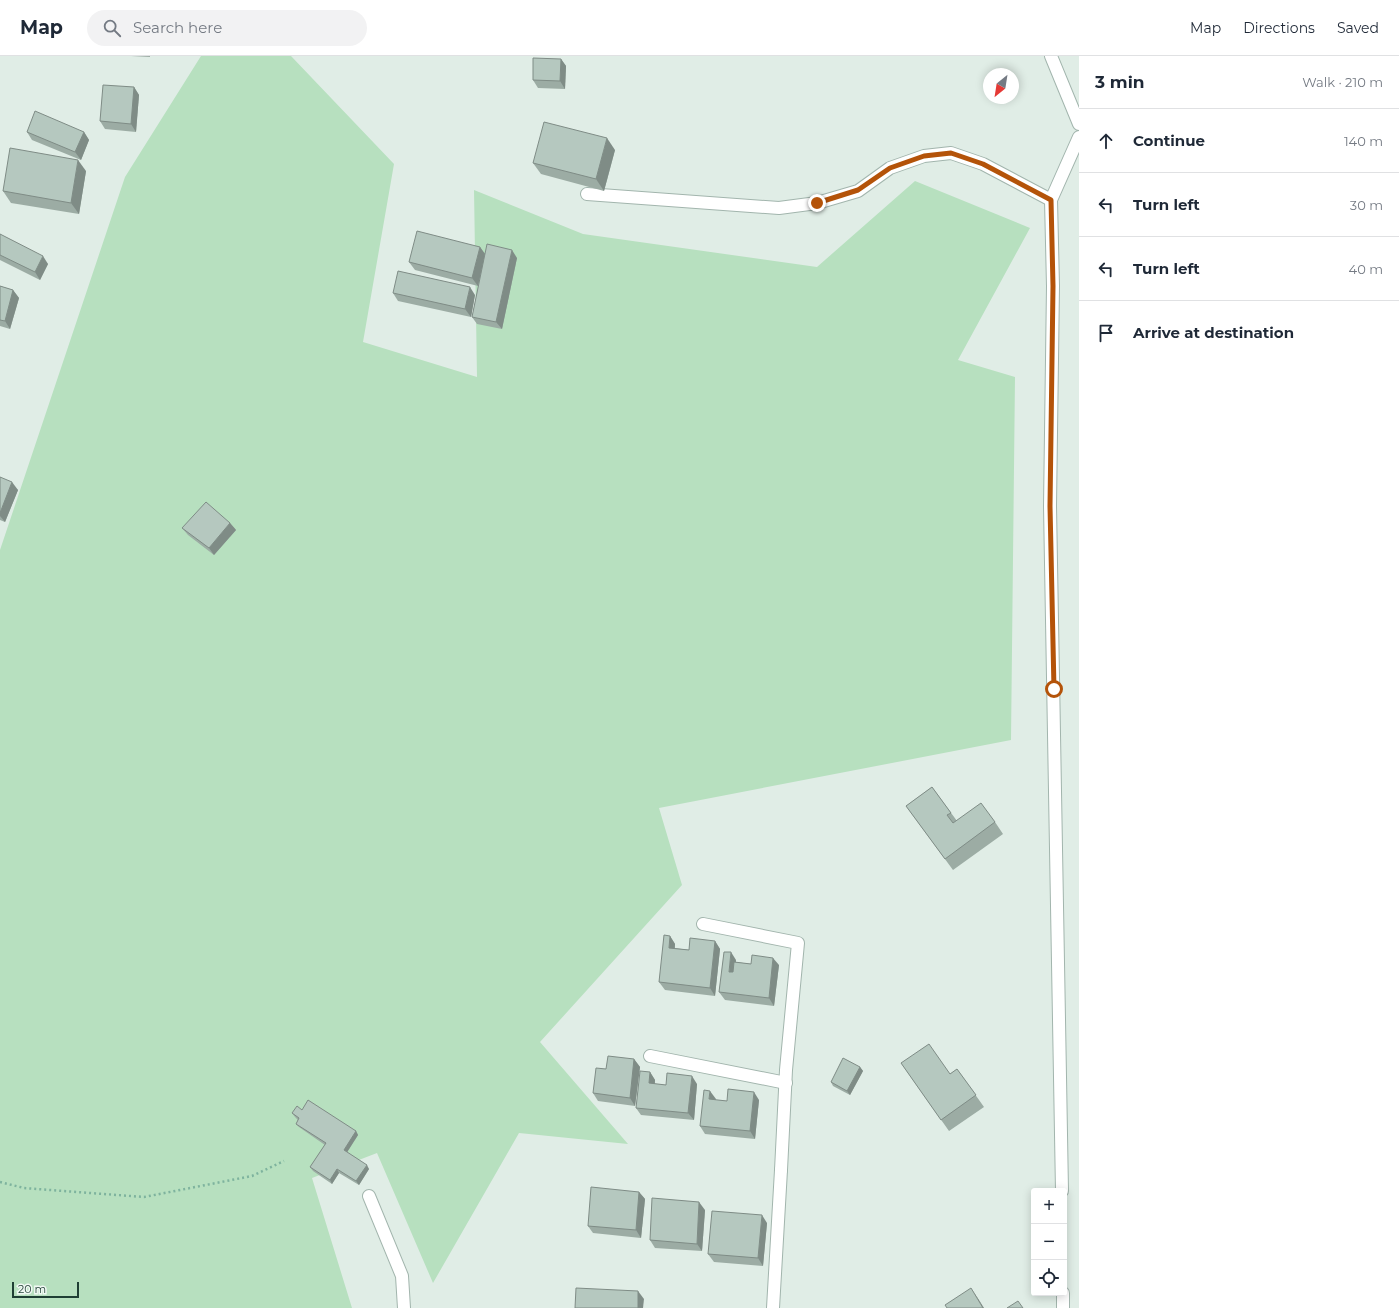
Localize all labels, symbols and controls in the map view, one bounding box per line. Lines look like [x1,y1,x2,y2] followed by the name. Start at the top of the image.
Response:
[87,10,367,46] search box
[20,16,63,39] text: Map
[101,17,123,39] icon: search
[133,18,222,37] text: Search here
[1190,19,1221,37] text: Map
[1243,19,1315,37] text: Directions
[1337,19,1379,37] text: Saved
[983,68,1019,104] north arrow
[1095,72,1145,92] text: 3 min
[1302,74,1383,90] text: Walk · 210 m
[1095,130,1117,152] icon: ahead
[1133,131,1205,150] text: Continue
[1344,133,1383,149] text: 140 m
[808,194,826,212] route end
[1095,194,1117,216] icon: left
[1133,195,1200,214] text: Turn left
[1350,197,1383,213] text: 30 m
[1095,258,1117,280] icon: left
[1133,259,1200,278] text: Turn left
[1349,261,1383,277] text: 40 m
[1095,322,1117,344] icon: arrive
[1133,323,1294,342] text: Arrive at destination
[1045,680,1063,698] route start
[1031,1188,1067,1296] map controls
[1031,1188,1067,1224] button: +
[1031,1224,1067,1260] button: −
[1031,1260,1067,1296] button: locate
[12,1280,79,1299] scale bar
[18,1282,46,1296] text: 20 m

